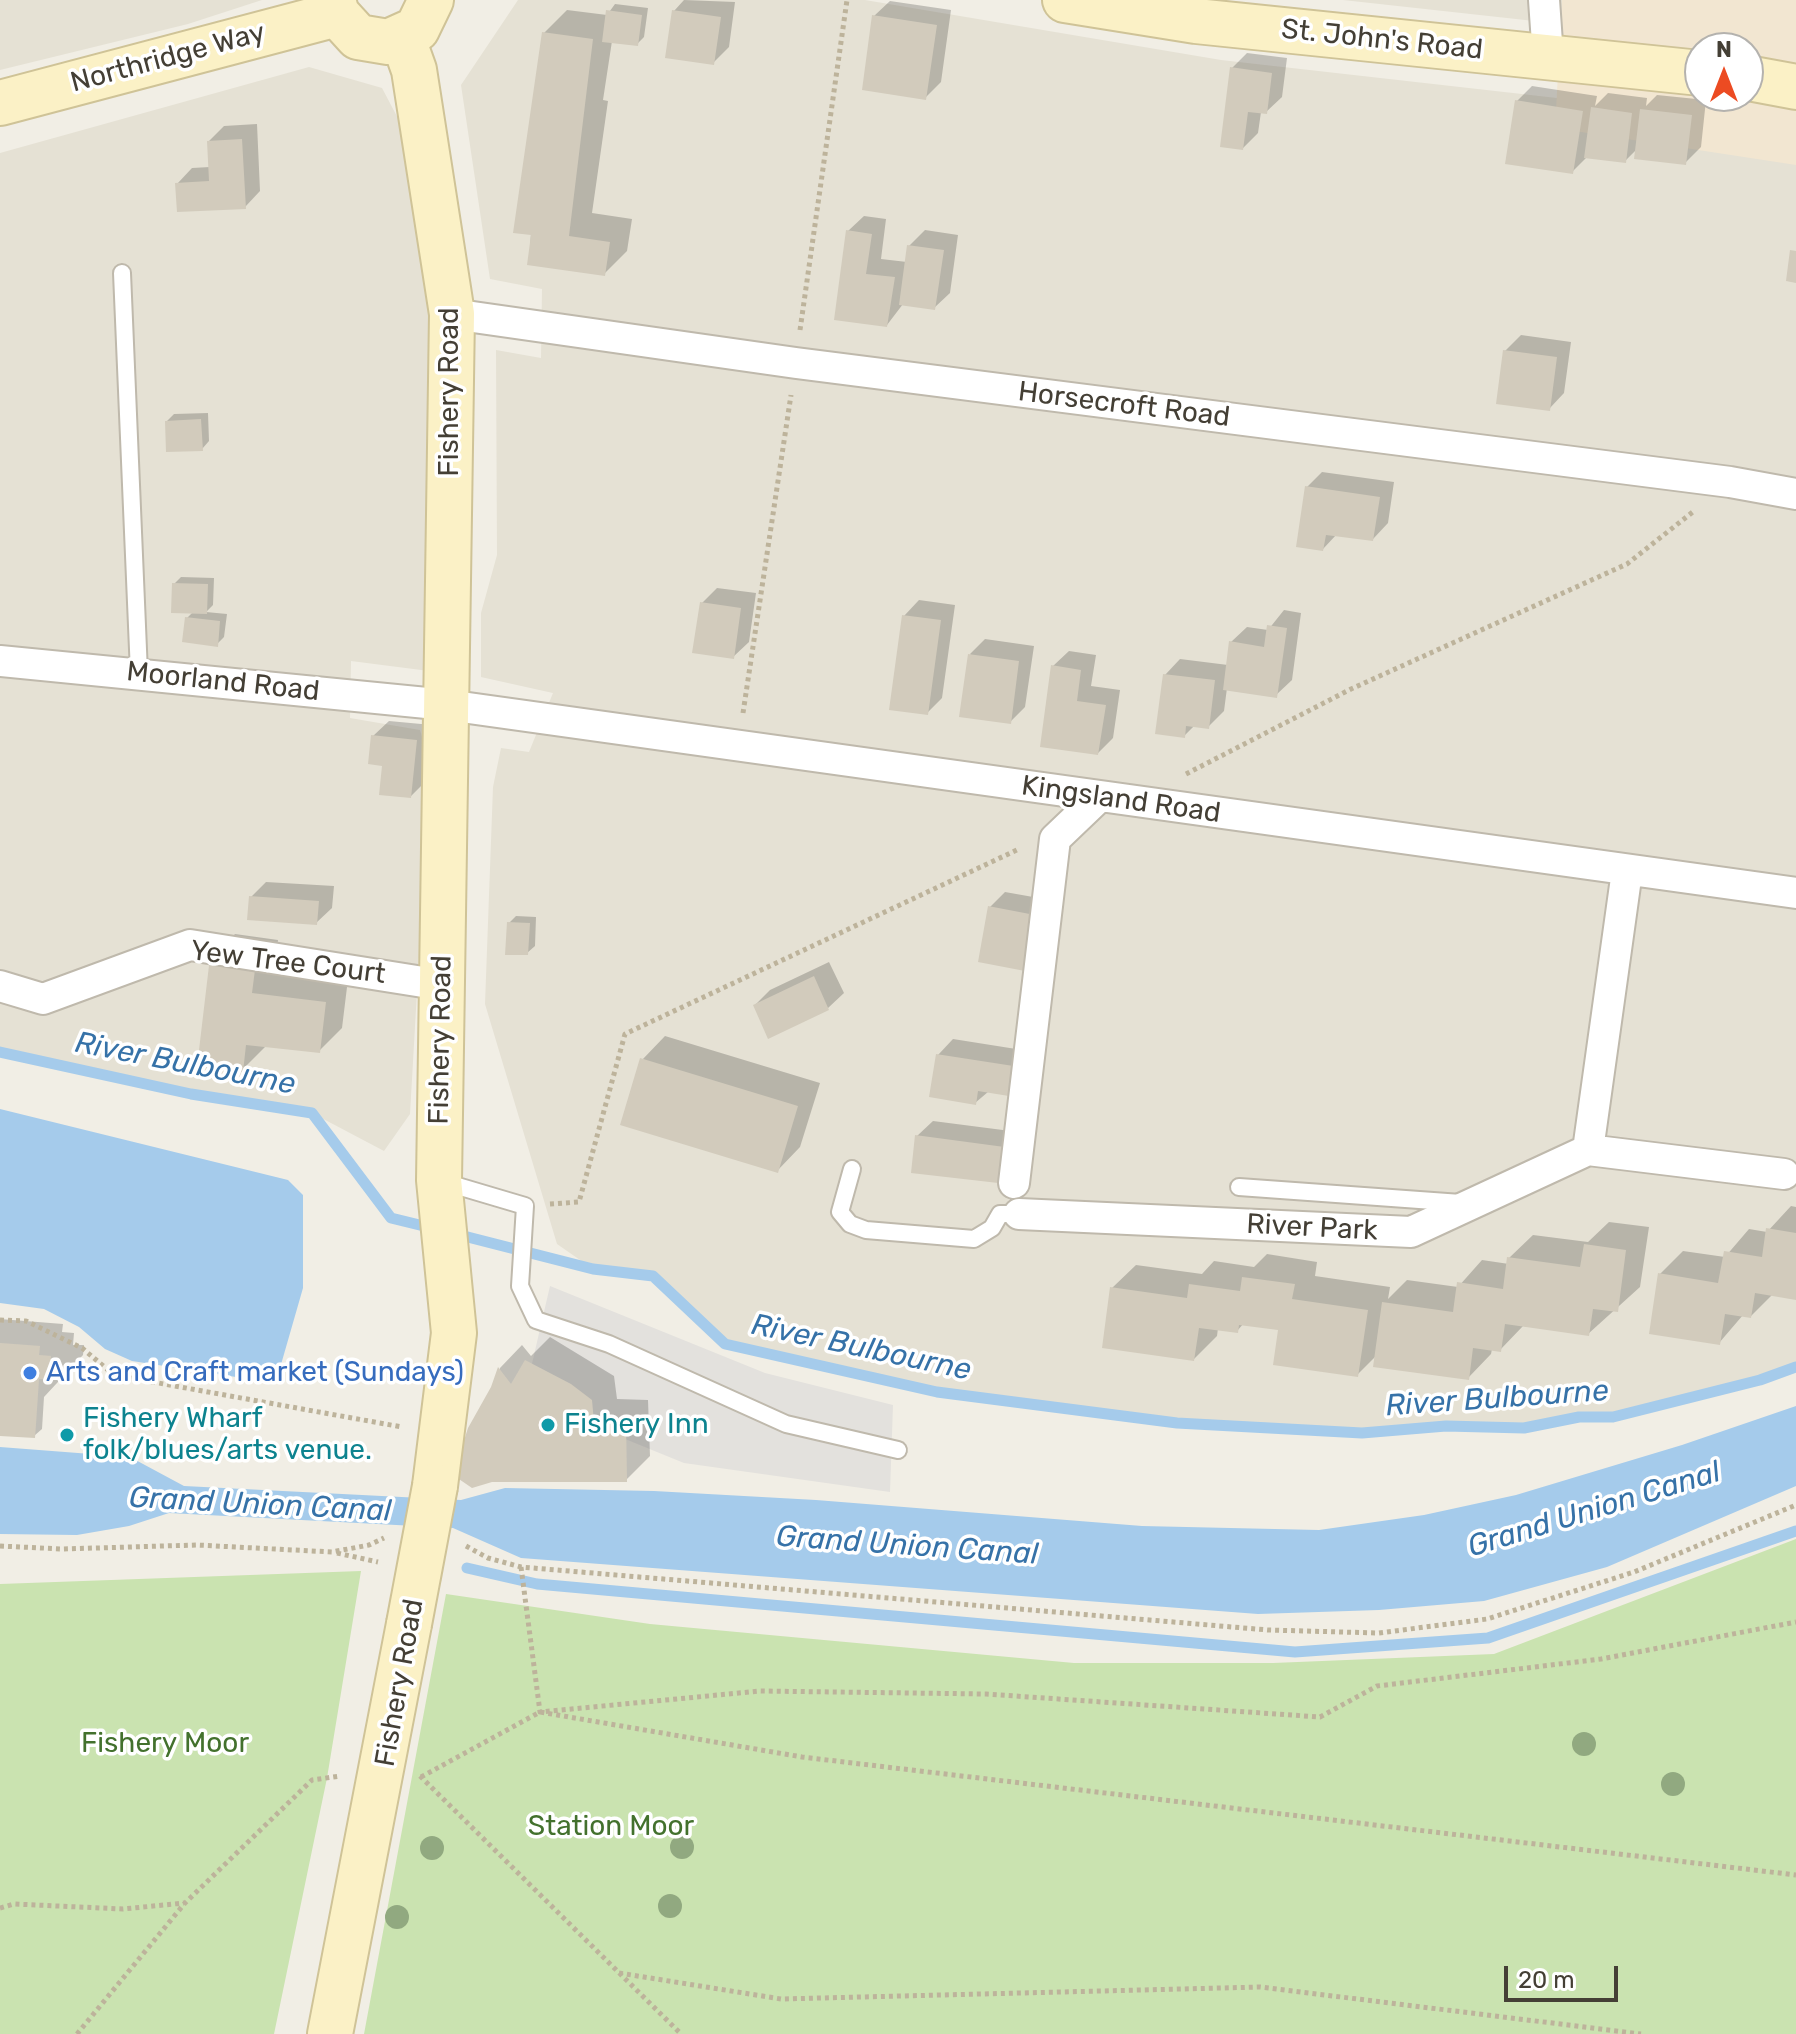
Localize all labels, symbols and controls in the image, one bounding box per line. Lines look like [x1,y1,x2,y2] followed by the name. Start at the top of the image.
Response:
[1280,13,1484,67] street label: St. John's Road
[67,16,269,100] street label: Northridge Way
[1684,32,1764,112] north arrow
[1716,36,1732,63] text: N
[433,307,467,477] street label: Fishery Road
[1016,375,1232,435] street label: Horsecroft Road
[125,655,321,709] street label: Moorland Road
[1019,769,1223,831] street label: Kingsland Road
[189,934,387,992] street label: Yew Tree Court
[423,955,459,1125] street label: Fishery Road
[72,1025,298,1103] water label: River Bulbourne
[1245,1208,1379,1248] street label: River Park
[748,1307,974,1389] water label: River Bulbourne
[46,1356,464,1390] place label: Arts and Craft market (Sundays)
[21,1364,39,1382] marker: Arts and Craft market (Sundays)
[1384,1373,1610,1425] water label: River Bulbourne
[83,1402,372,1468] place label: Fishery Wharf folk/blues/arts venue.
[564,1408,709,1442] place label: Fishery Inn
[539,1416,557,1434] marker: Fishery Inn
[58,1426,76,1444] marker: Fishery Wharf folk/blues/arts venue.
[1463,1454,1725,1566] water label: Grand Union Canal
[128,1480,392,1530] water label: Grand Union Canal
[775,1519,1039,1573] water label: Grand Union Canal
[369,1597,431,1769] street label: Fishery Road
[81,1727,249,1761] park label: Fishery Moor
[528,1810,694,1844] park label: Station Moor
[1508,1950,1622,2000] scale bar
[1518,1966,1575,1994] text: 20 m

